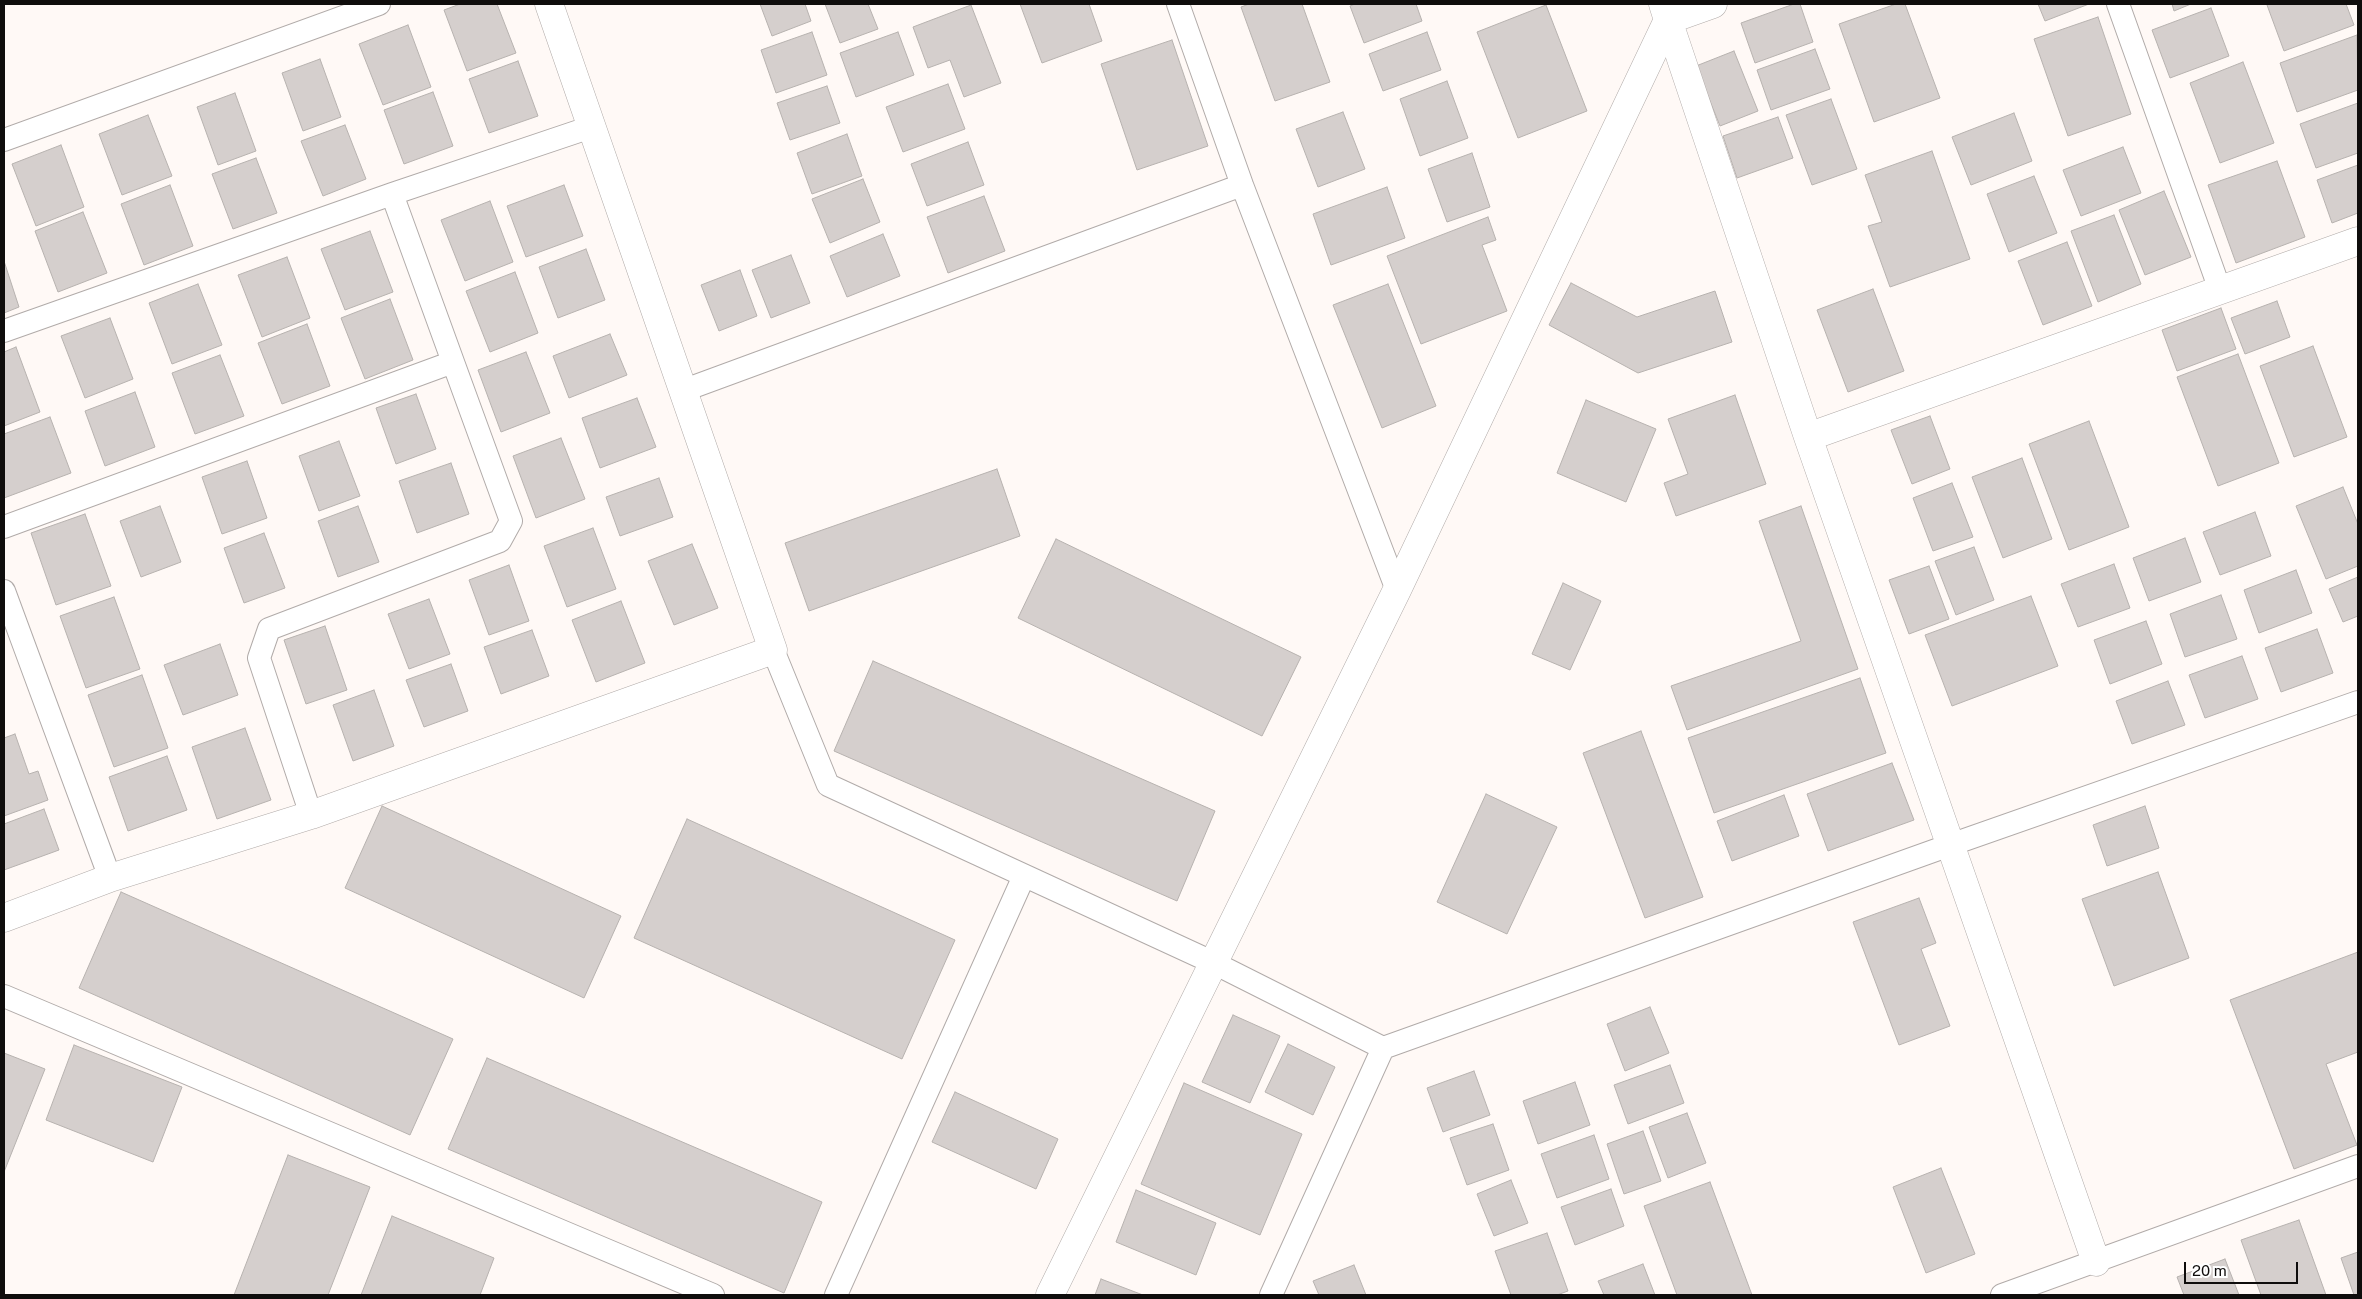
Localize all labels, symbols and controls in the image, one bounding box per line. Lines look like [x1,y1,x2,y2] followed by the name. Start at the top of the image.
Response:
[2187,1252,2301,1284] scale bar
[2192,1262,2227,1279] text: 20 m

